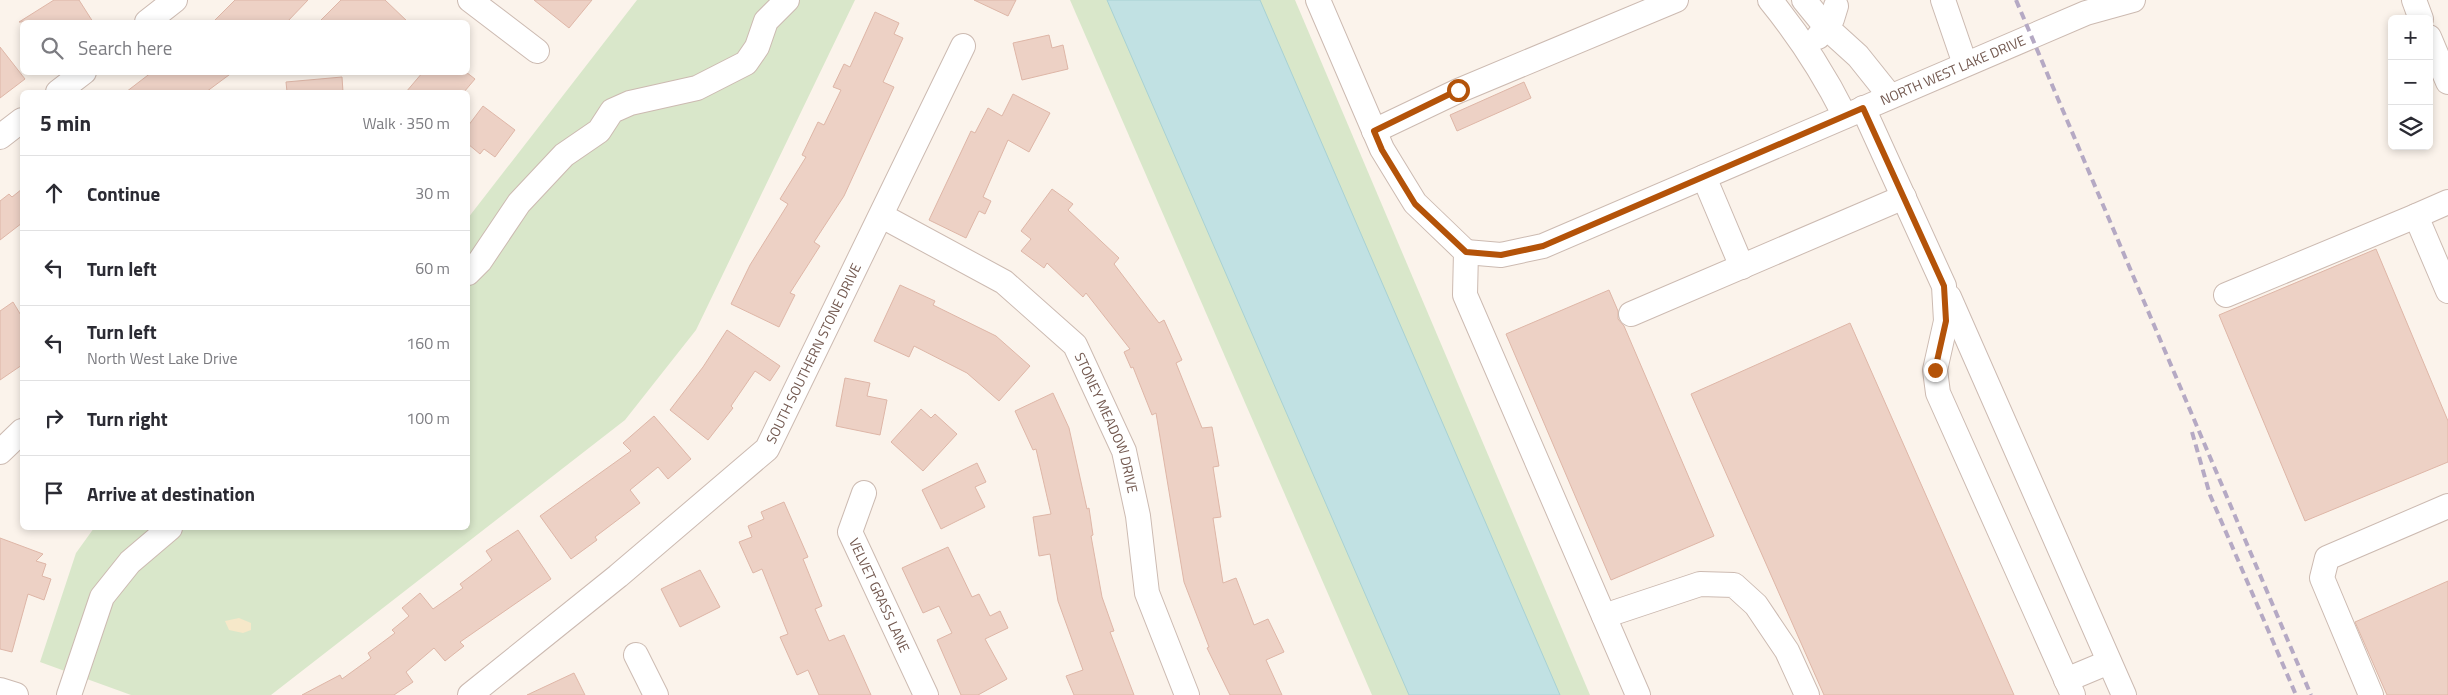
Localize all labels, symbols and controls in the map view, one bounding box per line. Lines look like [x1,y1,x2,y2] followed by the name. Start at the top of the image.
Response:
[2388,15,2433,150] map controls
[2388,15,2433,60] button: +
[20,20,470,75] search box
[1877,29,2029,110] street label: NORTH WEST LAKE DRIVE
[78,33,172,62] text: Search here
[38,34,66,62] icon: search
[2388,60,2433,105] button: −
[1447,79,1470,102] route start
[2388,105,2433,150] button: layers
[40,107,91,139] text: 5 min
[362,111,450,135] text: Walk · 350 m
[40,179,68,207] icon: ahead
[87,179,160,208] text: Continue
[415,181,450,205] text: 30 m
[40,254,68,282] icon: left
[87,254,157,283] text: Turn left
[415,256,450,280] text: 60 m
[760,259,866,447] street label: SOUTH SOUTHERN STONE DRIVE
[87,317,157,346] text: Turn left
[40,329,68,357] icon: left
[406,331,450,355] text: 160 m
[87,346,238,370] text: North West Lake Drive
[1070,349,1144,495] street label: STONEY MEADOW DRIVE
[1924,359,1947,382] route end
[40,404,68,432] icon: right
[87,404,168,433] text: Turn right
[406,406,450,430] text: 100 m
[40,479,68,507] icon: arrive
[87,479,255,508] text: Arrive at destination
[844,534,916,656] street label: VELVET GRASS LANE

